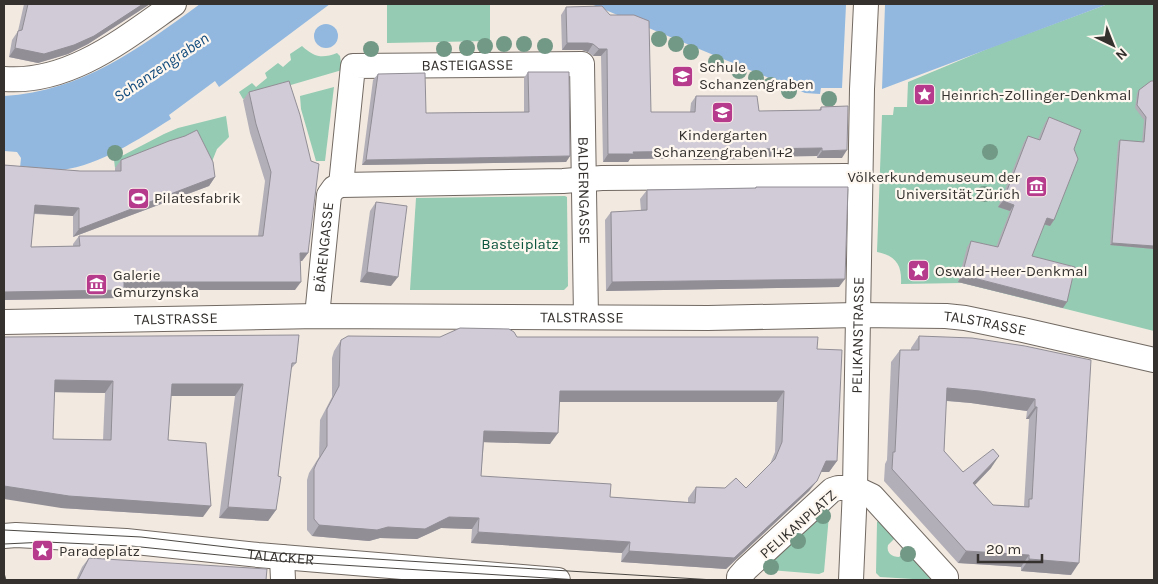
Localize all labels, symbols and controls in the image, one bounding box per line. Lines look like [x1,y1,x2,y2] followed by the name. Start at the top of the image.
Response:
[1088,20,1138,70] north arrow
[110,28,212,106] water label: Schanzengraben
[1112,44,1131,64] text: N
[421,56,514,74] street label: BASTEIGASSE
[699,58,814,93] place label: Schule Schanzengraben
[671,64,695,88] school or university icon: Schule Schanzengraben
[913,83,937,107] place icon: Heinrich-Zollinger-Denkmal
[941,86,1132,104] place label: Heinrich-Zollinger-Denkmal
[711,100,735,124] school or university icon: Kindergarten Schanzengraben 1+2
[653,126,793,161] place label: Kindergarten Schanzengraben 1+2
[574,136,594,244] street label: BALDERNGASSE
[848,168,1021,203] place label: Völkerkundemuseum der Universität Zürich
[1024,174,1048,198] museum icon: Völkerkundemuseum der Universität Zürich
[126,186,150,210] sports icon: Pilatesfabrik
[154,189,241,207] place label: Pilatesfabrik
[310,201,337,293] street label: BÄRENGASSE
[481,235,559,253] park label: Basteiplatz
[907,259,931,283] place icon: Oswald-Heer-Denkmal
[935,262,1088,280] place label: Oswald-Heer-Denkmal
[113,266,199,301] place label: Galerie Gmurzynska
[85,272,109,296] museum icon: Galerie Gmurzynska
[848,276,868,394] street label: PELIKANSTRASSE
[943,307,1028,339] street label: TALSTRASSE
[540,308,624,327] street label: TALSTRASSE
[134,309,218,329] street label: TALSTRASSE
[756,486,840,562] street label: PELIKANPLATZ
[978,532,1042,564] scale bar
[31,539,55,563] place icon: Paradeplatz
[986,540,1021,558] text: 20 m
[59,542,140,560] place label: Paradeplatz
[247,545,315,569] street label: TALACKER

